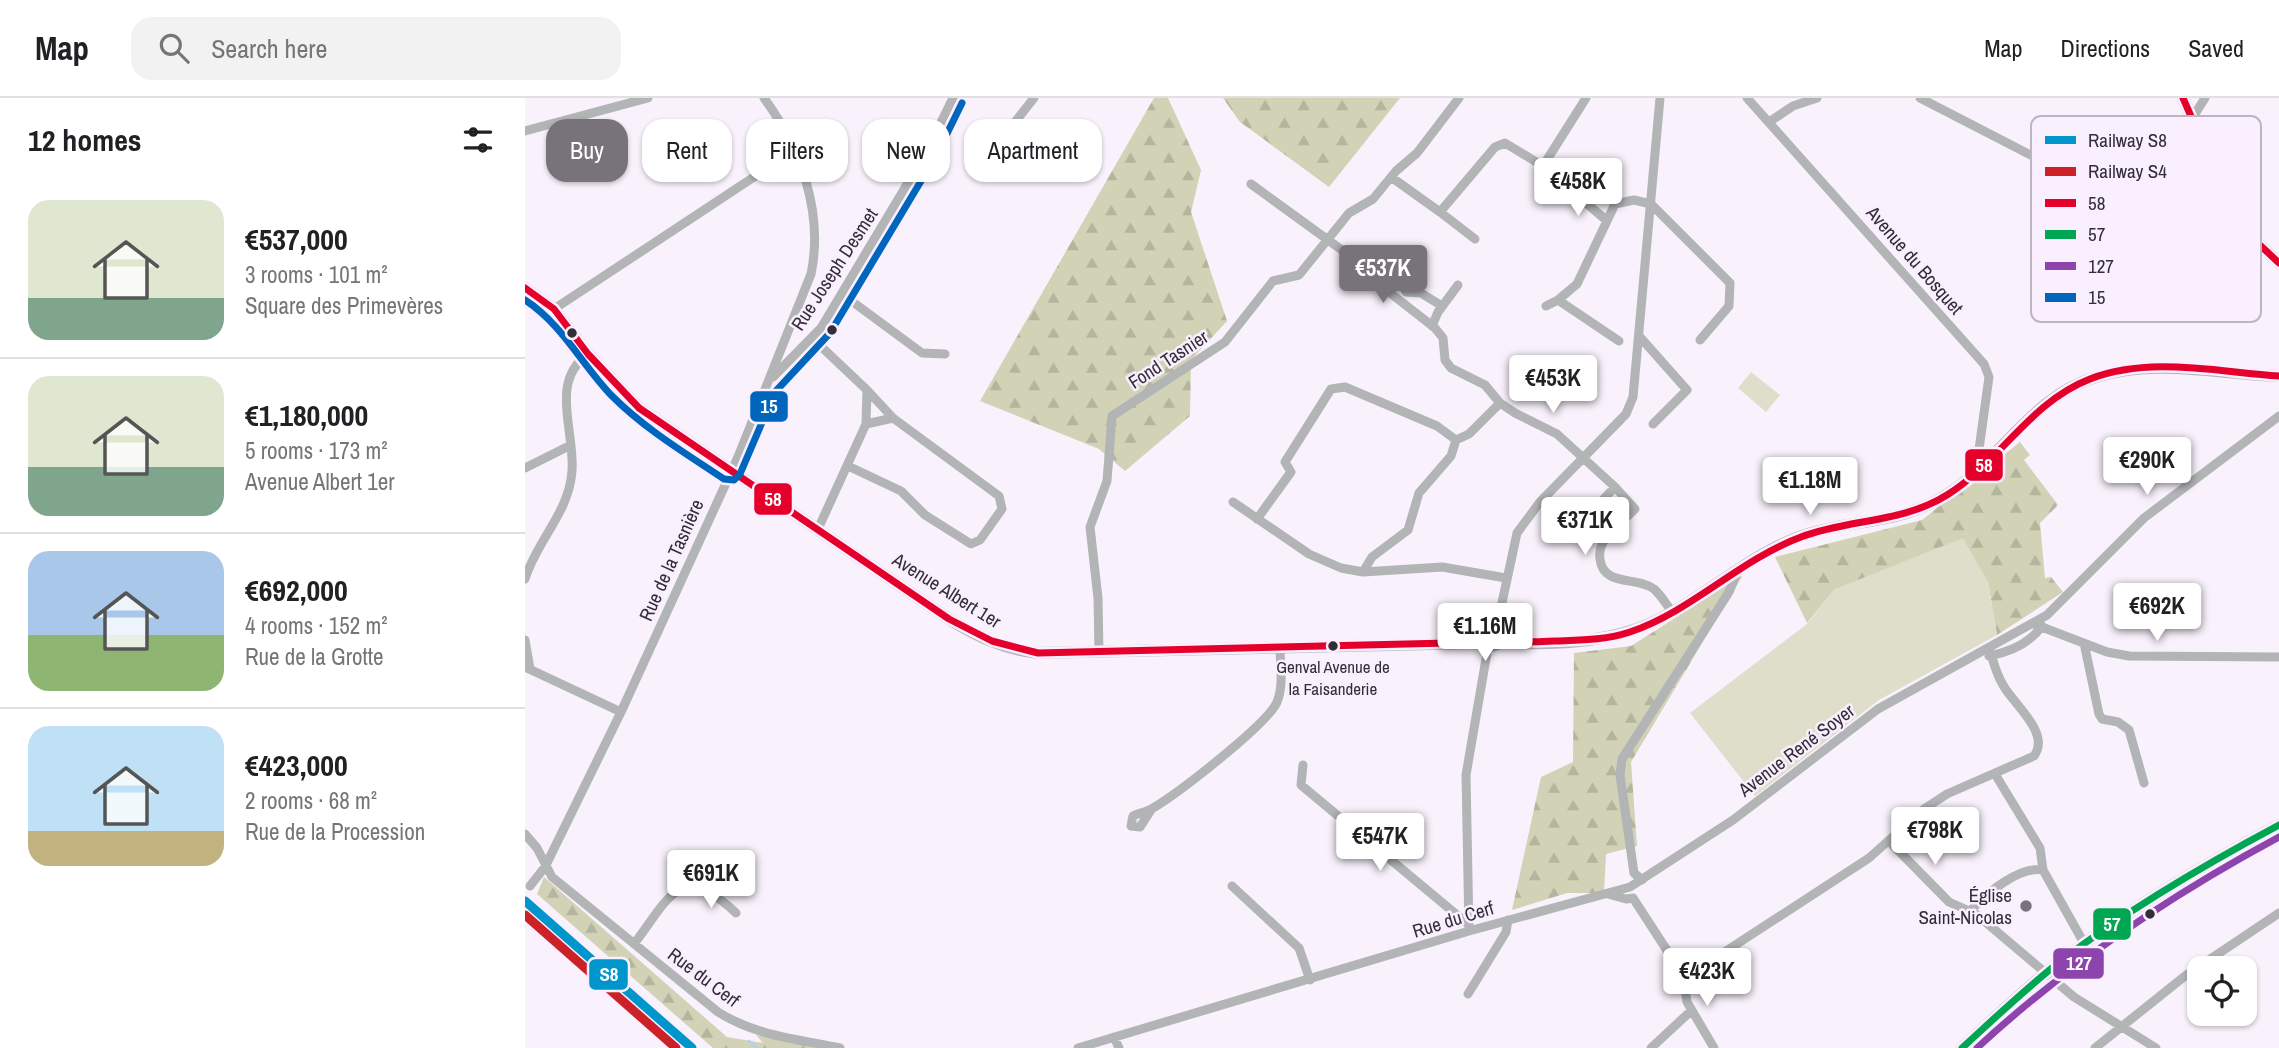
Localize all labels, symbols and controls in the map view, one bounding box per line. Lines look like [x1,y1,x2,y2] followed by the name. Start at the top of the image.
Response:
[131,17,621,80] search box
[35,26,89,70] text: Map
[155,29,193,67] icon: search
[211,31,327,66] text: Search here
[1984,32,2022,64] text: Map
[2060,32,2150,64] text: Directions
[2188,32,2244,64] text: Saved
[2031,116,2261,322] legend
[546,119,628,182] chip: Buy
[642,119,732,182] chip: Rent
[746,119,848,182] chip: Filters
[862,119,950,182] chip: New
[964,119,1102,182] chip: Apartment
[28,120,142,160] text: 12 homes
[459,121,497,159] icon: filters
[2088,127,2167,153] text: Railway S8
[1529,158,1627,218] pin: €458K
[2088,158,2167,184] text: Railway S4
[1550,165,1606,196] text: €458K
[2088,190,2105,216] text: 58
[1860,199,1970,320] street label: Avenue du Bosquet
[785,202,884,335] street label: Rue Joseph Desmet
[245,219,348,259] text: €537,000
[2088,221,2106,247] text: 57
[84,228,168,312] icon: home
[1334,246,1432,305] pin: €537K
[1355,252,1411,283] text: €537K
[2088,253,2114,279] text: 127
[245,259,388,290] text: 3 rooms · 101 m²
[2088,284,2106,310] text: 15
[245,290,443,321] text: Square des Primevères
[825,323,839,337] unlabelled marker
[1123,323,1214,394] street label: Fond Tasnier
[565,326,579,340] unlabelled marker
[1504,356,1602,415] pin: €453K
[1525,362,1581,393] text: €453K
[749,390,789,423] line badge: 15
[760,393,778,419] text: 15
[245,395,368,435] text: €1,180,000
[84,404,168,488] icon: home
[245,435,388,466] text: 5 rooms · 173 m²
[2098,438,2196,497] pin: €290K
[2119,444,2175,475] text: €290K
[1964,448,2004,482] line badge: 58
[1975,452,1993,478] text: 58
[1753,458,1867,517] pin: €1.18M
[1779,464,1841,495] text: €1.18M
[245,466,395,497] text: Avenue Albert 1er
[753,482,793,516] line badge: 58
[764,486,782,512] text: 58
[633,495,709,625] street label: Rue de la Tasnière
[1536,498,1634,557] pin: €371K
[1557,504,1613,535] text: €371K
[887,546,1007,634] street label: Avenue Albert 1er
[245,570,348,610] text: €692,000
[84,579,168,663] icon: home
[2108,584,2206,643] pin: €692K
[2129,590,2185,621] text: €692K
[1428,603,1542,663] pin: €1.16M
[245,610,388,641] text: 4 rooms · 152 m²
[1454,610,1516,641] text: €1.16M
[1326,639,1340,653] marker: Genval Avenue de la Faisanderie
[245,641,383,672] text: Rue de la Grotte
[1276,655,1390,700] place label: Genval Avenue de la Faisanderie
[1732,697,1860,803] street label: Avenue René Soyer
[245,745,348,785] text: €423,000
[84,754,168,838] icon: home
[245,785,377,816] text: 2 rooms · 68 m²
[1886,808,1984,867] pin: €798K
[1331,814,1429,873] pin: €547K
[1907,814,1963,845] text: €798K
[245,816,425,847] text: Rue de la Procession
[1352,820,1408,851] text: €547K
[662,850,760,910] pin: €691K
[683,857,739,888] text: €691K
[1918,882,2012,930] place label: Église Saint-Nicolas
[1409,894,1498,944] street label: Rue du Cerf
[2018,898,2034,914] marker: Église Saint-Nicolas
[2092,907,2132,941] line badge: 57
[2143,907,2157,921] unlabelled marker
[2103,911,2121,937] text: 57
[663,941,746,1013] street label: Rue du Cerf
[2052,947,2105,980] line badge: 127
[1658,948,1756,1008] pin: €423K
[2066,950,2092,976] text: 127
[1679,955,1735,986] text: €423K
[2187,956,2257,1026] map controls
[2187,956,2257,1026] button: locate
[588,958,629,991] line badge: S8
[599,961,619,987] text: S8

